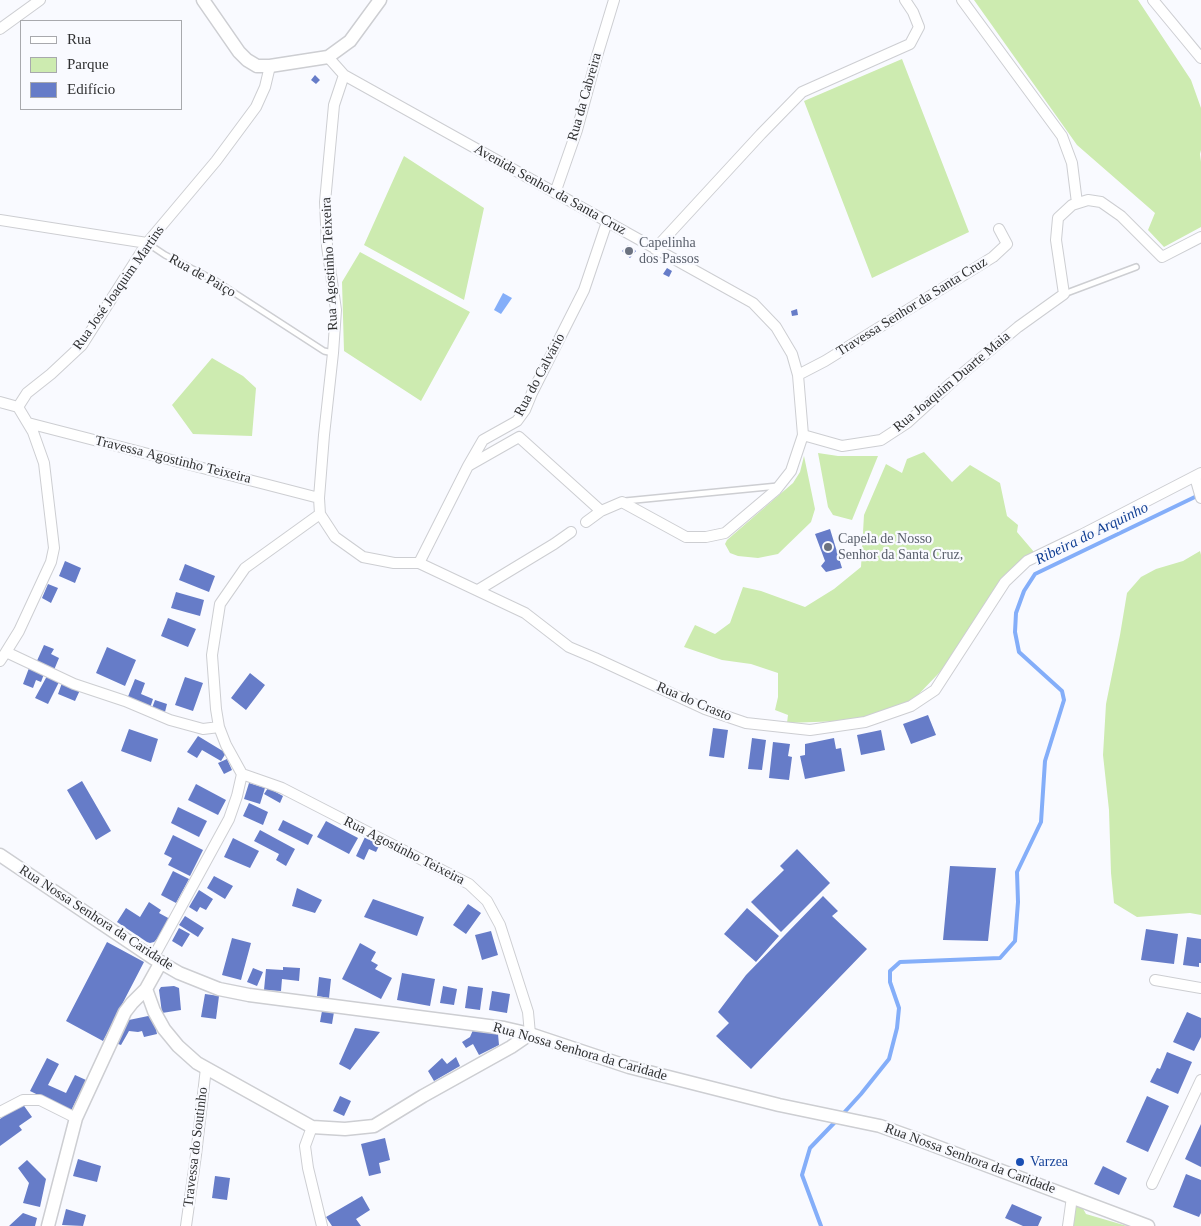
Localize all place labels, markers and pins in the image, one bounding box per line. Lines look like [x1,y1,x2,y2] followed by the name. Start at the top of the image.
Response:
[639,235,699,268] place label: Capelinha dos Passos
[623,245,635,257] marker: Capelinha dos Passos
[838,531,963,564] place label: Capela de Nosso Senhor da Santa Cruz,
[822,541,834,553] marker: Capela de Nosso Senhor da Santa Cruz,
[1030,1154,1068,1170] place label: Varzea
[1014,1156,1026,1168] marker: Varzea

